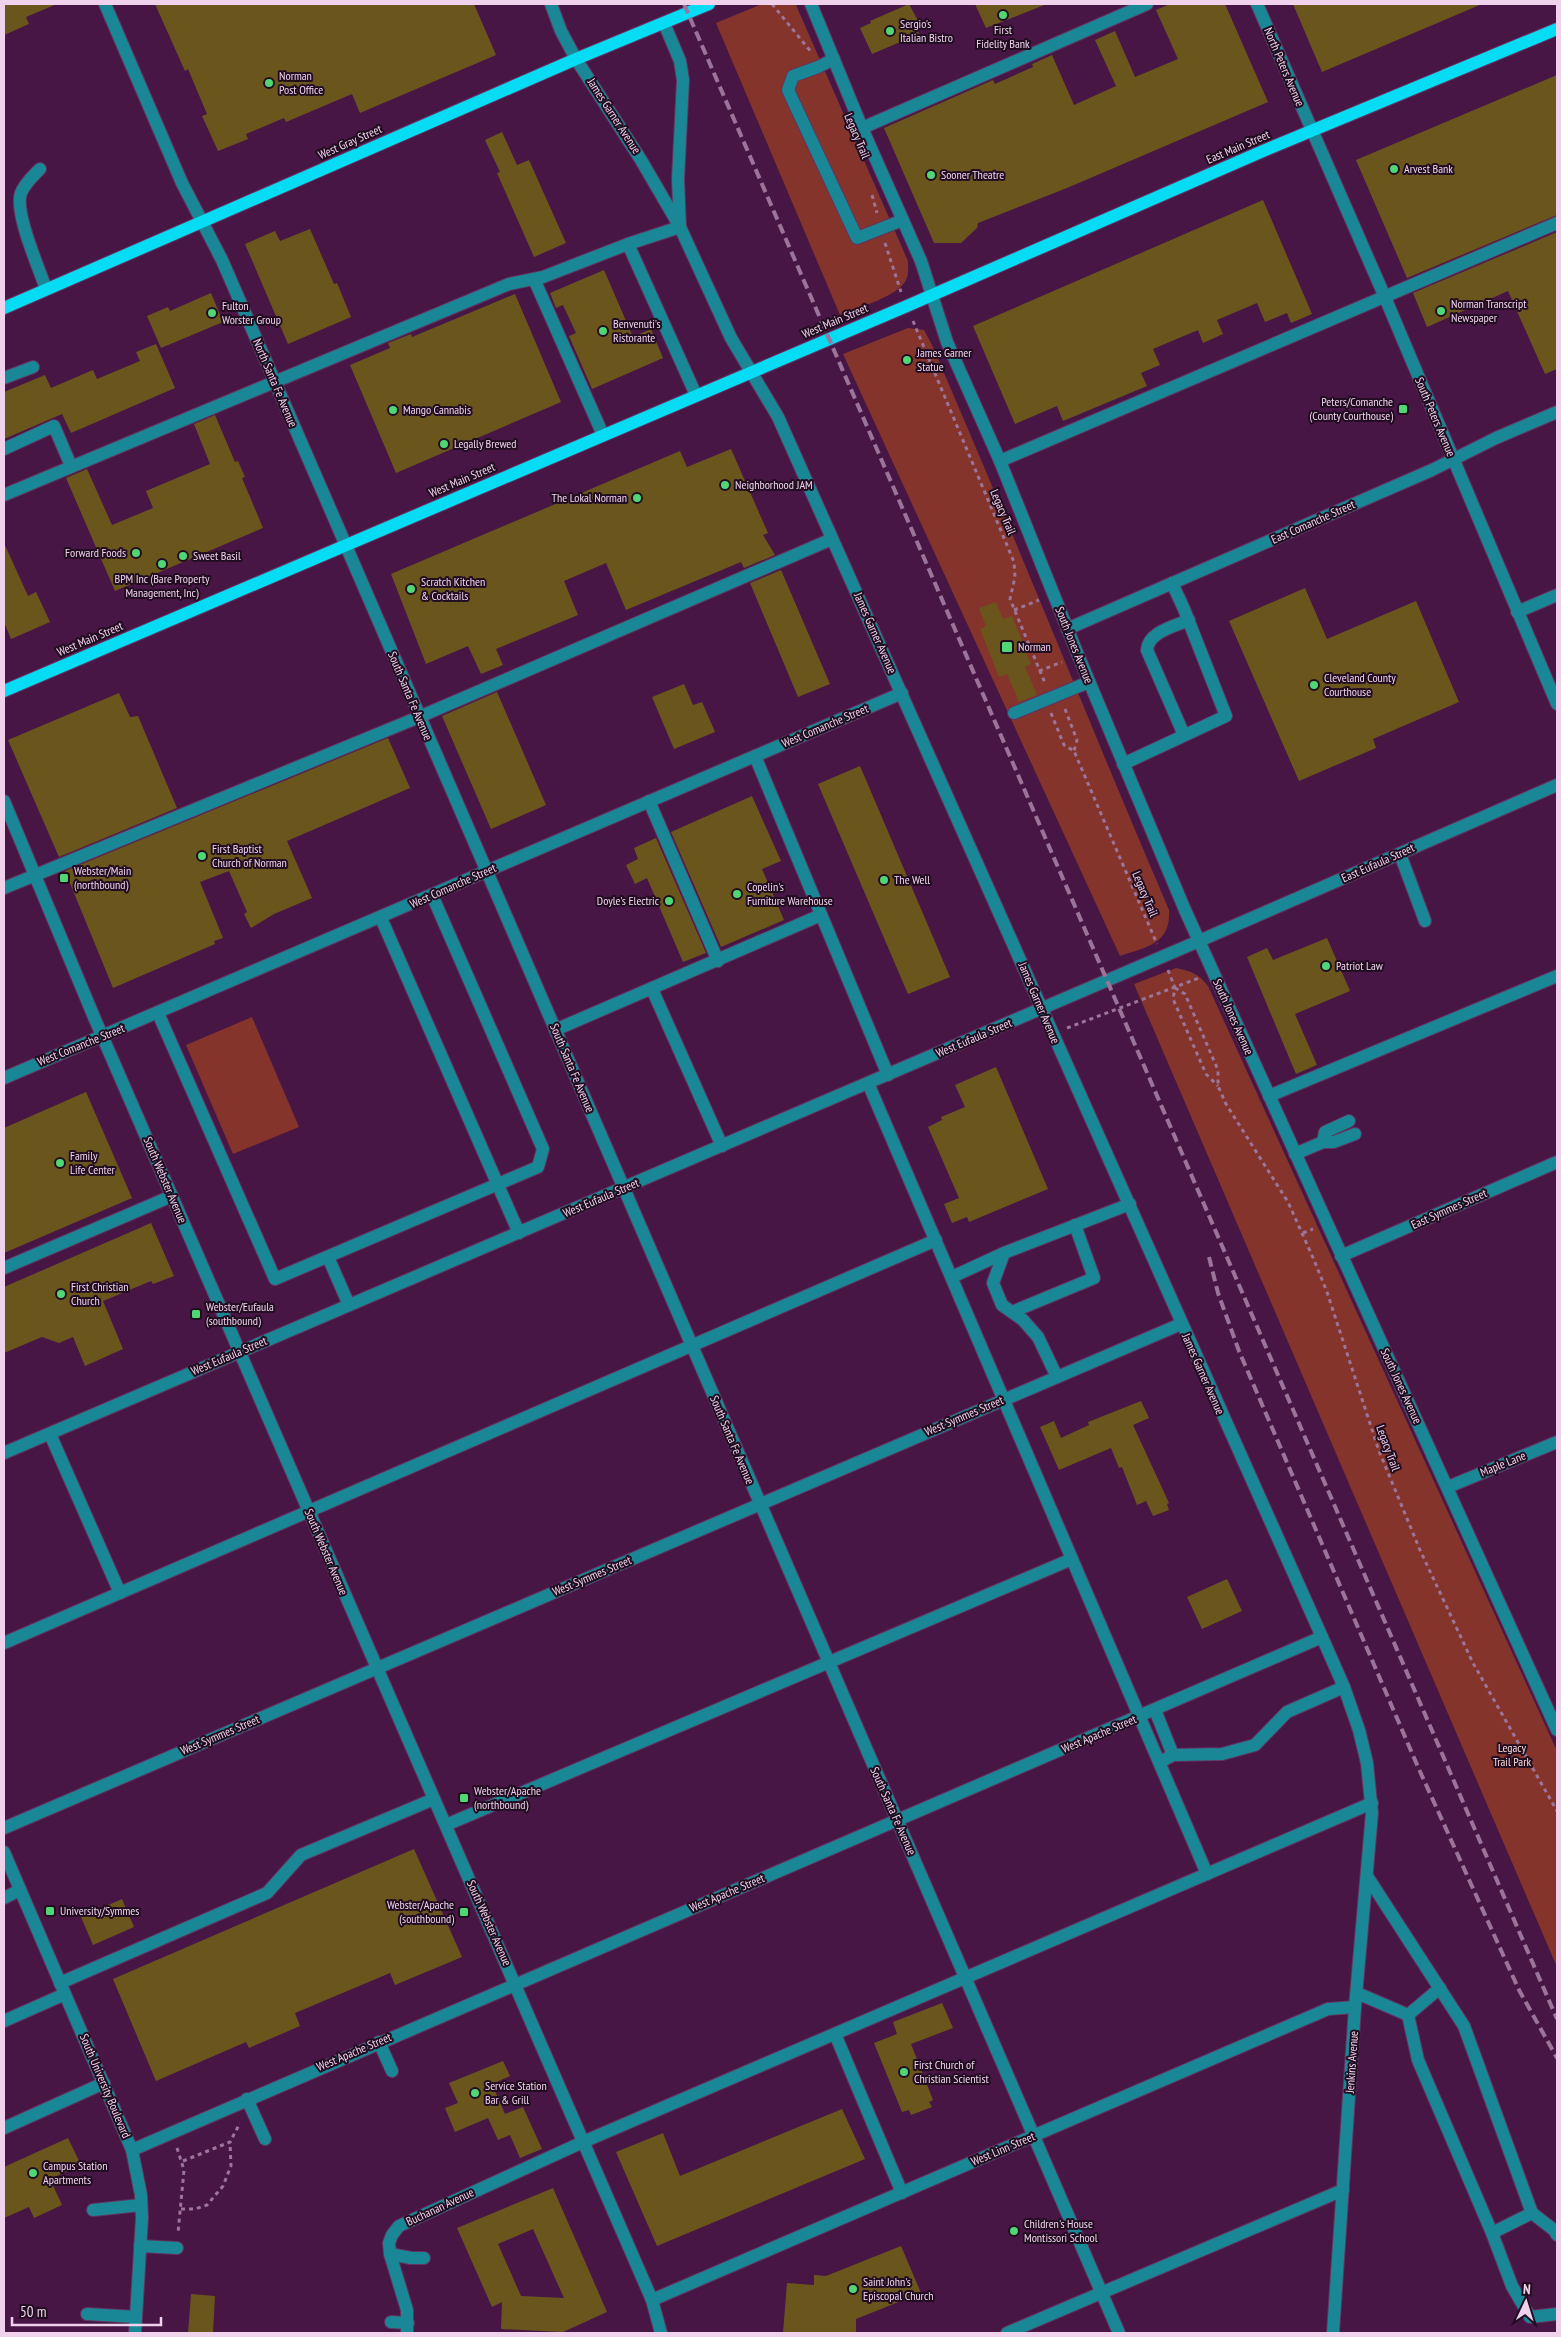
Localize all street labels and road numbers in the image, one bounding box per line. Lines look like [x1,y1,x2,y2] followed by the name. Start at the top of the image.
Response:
[1261,25,1308,109] street label: North Peters Avenue
[584,74,644,156] street label: James Garner Avenue
[841,111,874,161] street label: Legacy Trail
[316,121,385,162] street label: West Gray Street
[1204,126,1272,167] street label: East Main Street
[800,300,871,341] street label: West Main Street
[250,336,301,429] street label: North Santa Fe Avenue
[1412,375,1459,459] street label: South Peters Avenue
[427,459,498,500] street label: West Main Street
[987,487,1020,537] street label: Legacy Trail
[1269,496,1358,547] street label: East Comanche Street
[850,589,900,676] street label: James Garner Avenue
[1052,604,1097,685] street label: South Jones Avenue
[55,618,126,659] street label: West Main Street
[385,649,436,742] street label: South Santa Fe Avenue
[779,700,871,751] street label: West Comanche Street
[1339,839,1417,885] street label: East Eufaula Street
[407,860,499,911] street label: West Comanche Street
[1129,869,1162,919] street label: Legacy Trail
[1015,959,1063,1046] street label: James Garner Avenue
[1210,976,1257,1057] street label: South Jones Avenue
[934,1015,1015,1060] street label: West Eufaula Street
[35,1020,127,1069] street label: West Comanche Street
[547,1021,598,1114] street label: South Santa Fe Avenue
[141,1134,190,1225] street label: South Webster Avenue
[561,1175,642,1220] street label: West Eufaula Street
[1409,1185,1490,1232] street label: East Symmes Street
[1178,1330,1228,1417] street label: James Garner Avenue
[189,1333,270,1378] street label: West Eufaula Street
[1377,1346,1426,1426] street label: South Jones Avenue
[922,1392,1006,1439] street label: West Symmes Street
[707,1393,758,1486] street label: South Santa Fe Avenue
[1373,1423,1404,1473] street label: Legacy Trail
[1478,1448,1528,1479] street label: Maple Lane
[302,1506,351,1597] street label: South Webster Avenue
[550,1552,634,1599] street label: West Symmes Street
[178,1711,262,1758] street label: West Symmes Street
[1059,1711,1139,1756] street label: West Apache Street
[867,1764,920,1857] street label: South Santa Fe Avenue
[687,1870,767,1915] street label: West Apache Street
[464,1878,515,1968] street label: South Webster Avenue
[314,2029,394,2074] street label: West Apache Street
[1342,2030,1361,2095] street label: Jenkins Avenue
[77,2031,134,2140] street label: South University Boulevard
[969,2128,1038,2169] street label: West Linn Street
[403,2184,476,2229] street label: Buchanan Avenue

